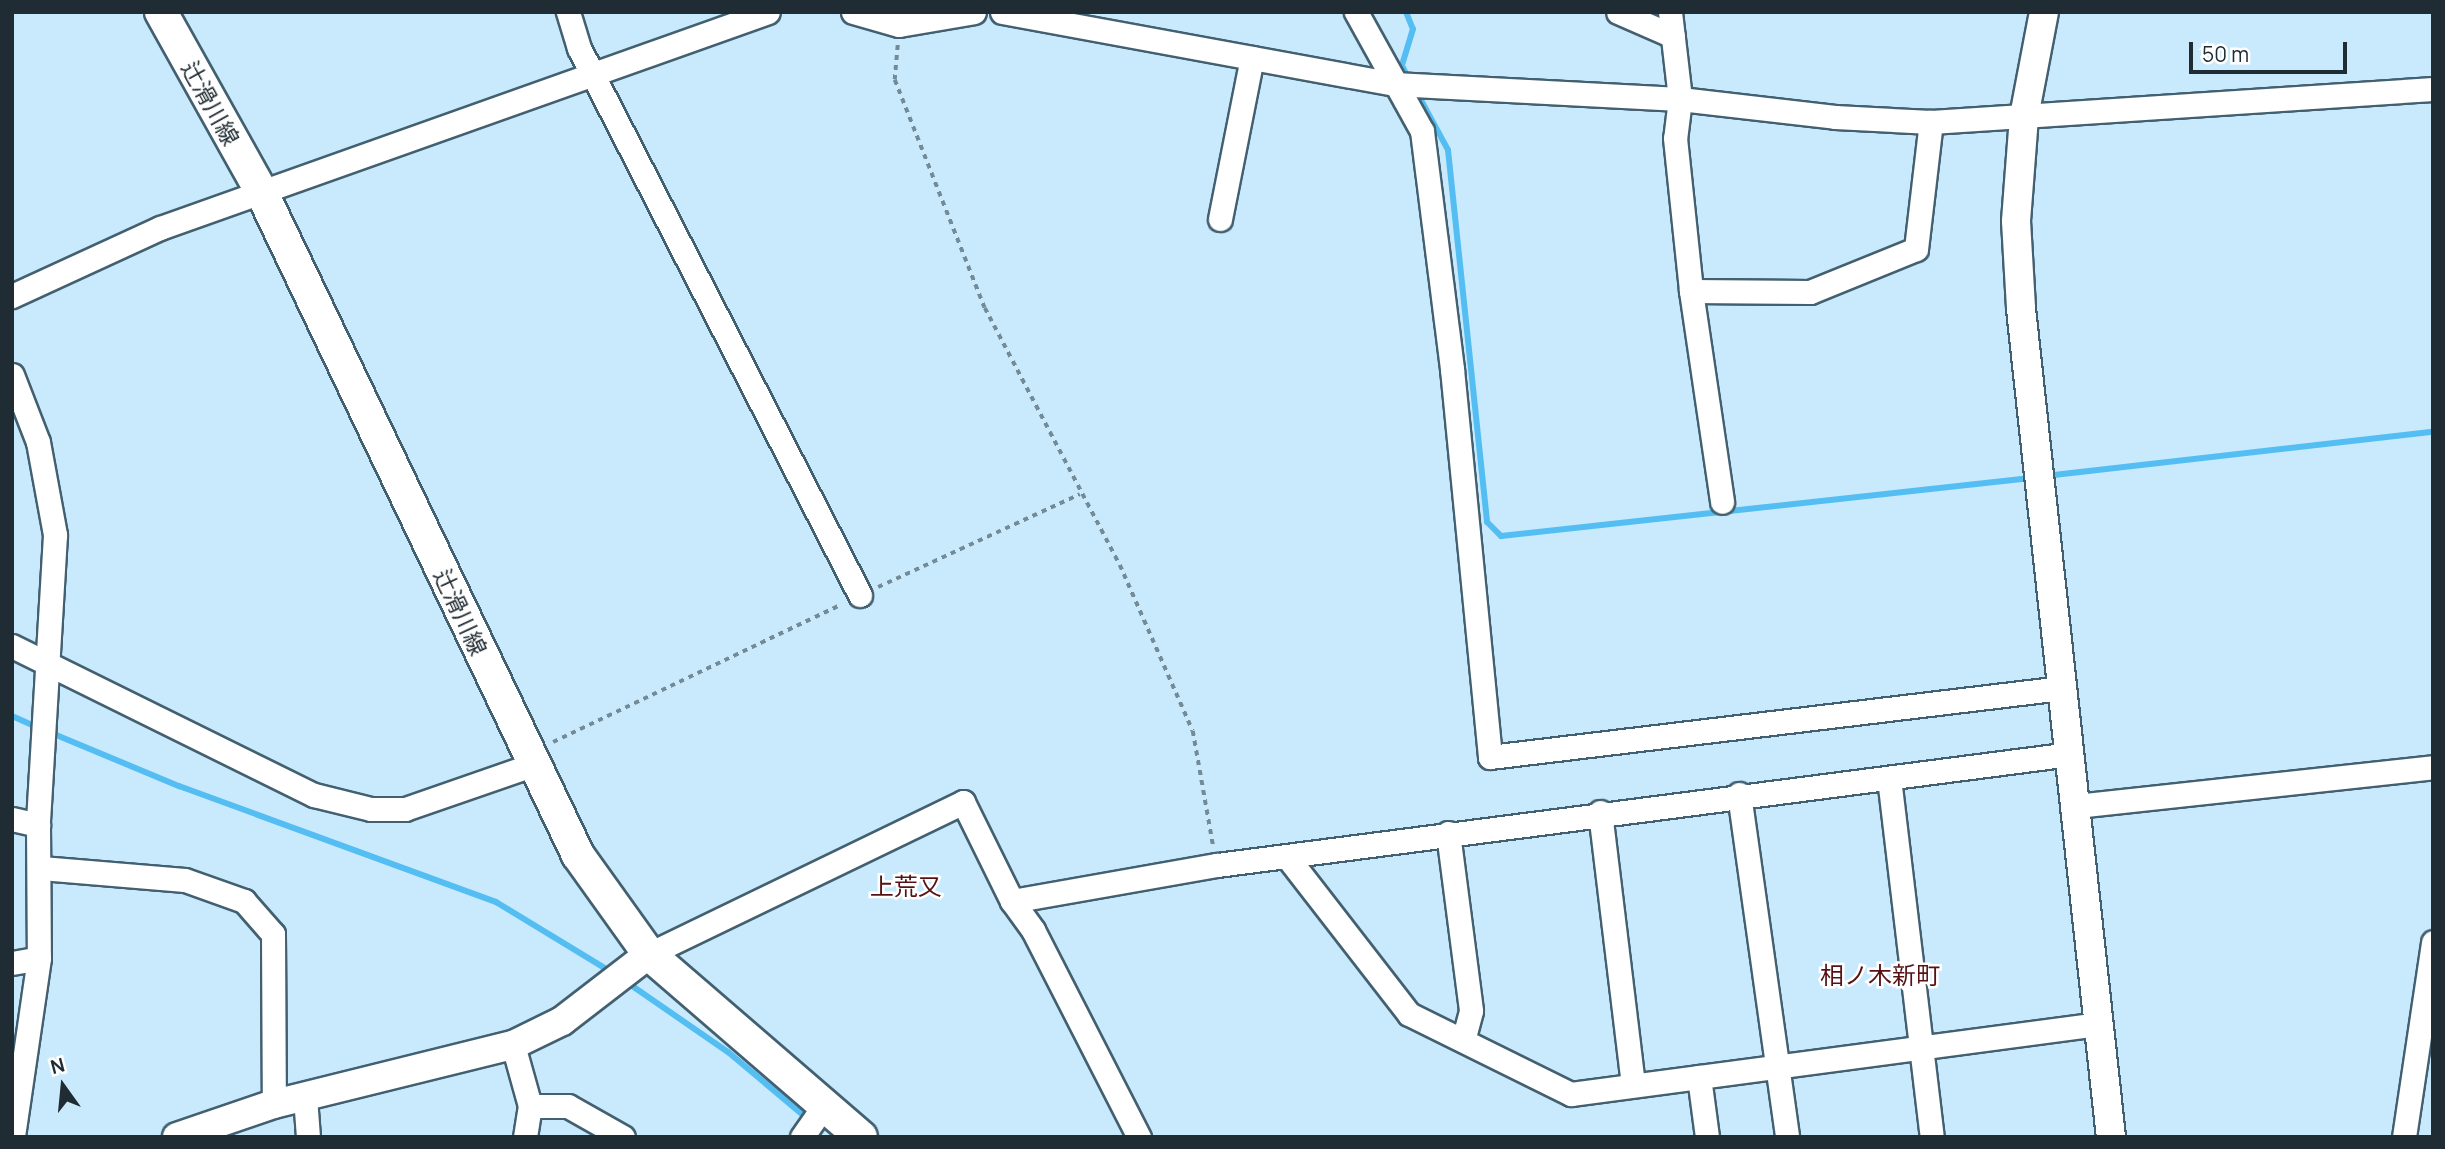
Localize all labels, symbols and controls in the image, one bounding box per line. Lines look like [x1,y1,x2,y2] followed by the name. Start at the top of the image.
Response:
[2193,28,2350,72] scale bar
[2202,40,2249,68] text: 50 m
[177,56,245,150] street label: 辻滑川線
[429,564,493,660] street label: 辻滑川線
[870,872,942,900] district label: 上荒又
[1820,961,1940,989] district label: 相ノ木新町
[28,1051,98,1121] north arrow
[48,1051,68,1080] text: N

